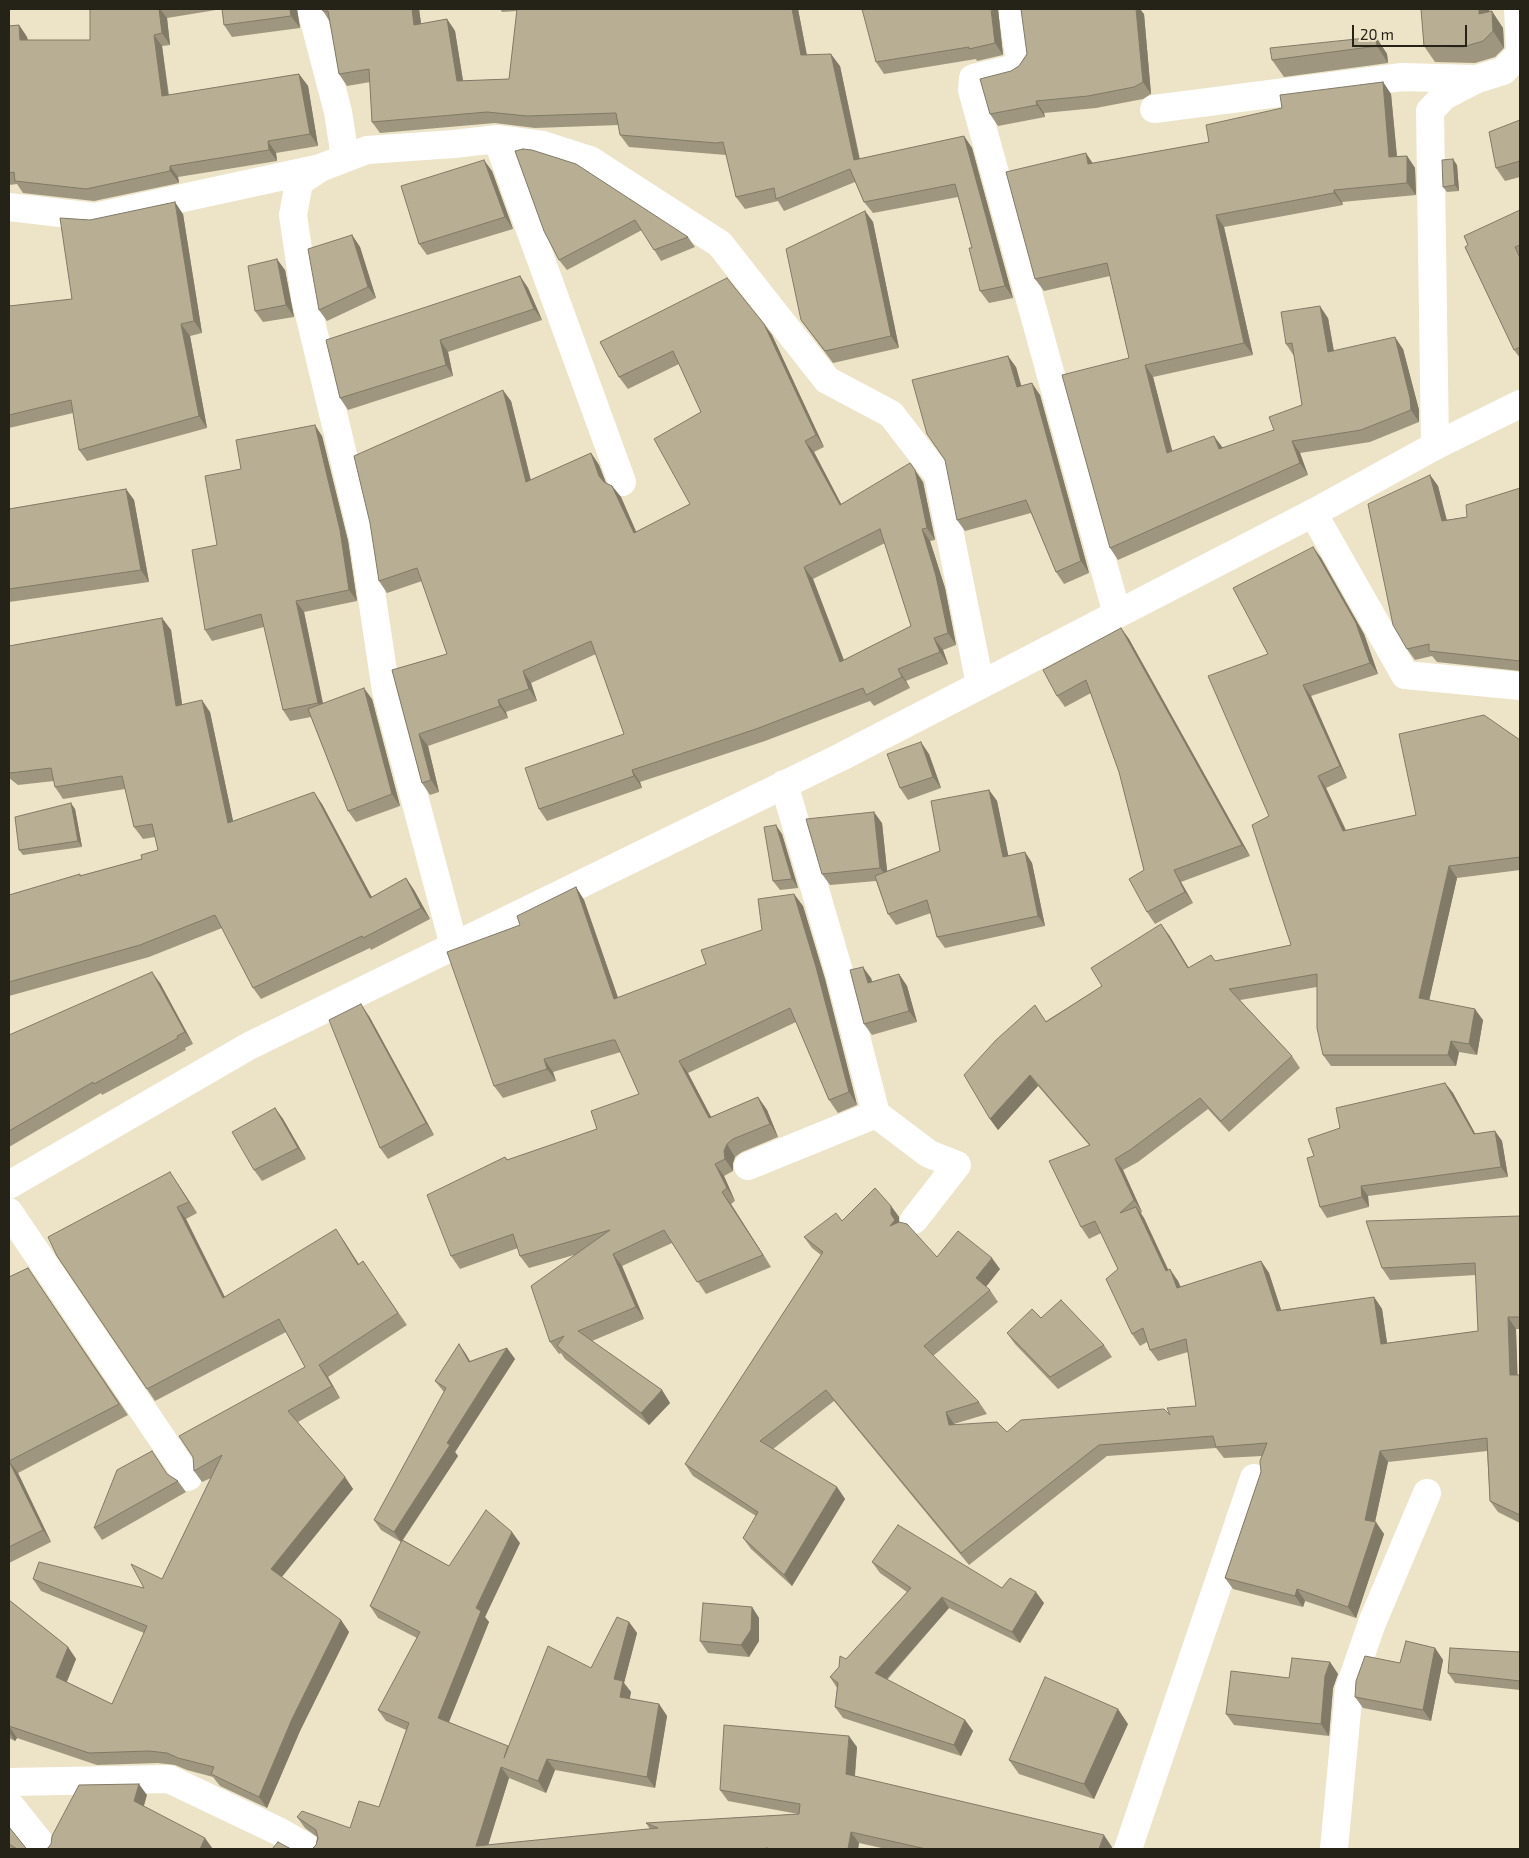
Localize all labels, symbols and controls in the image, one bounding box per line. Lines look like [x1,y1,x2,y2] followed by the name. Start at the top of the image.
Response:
[1354,15,1469,47] scale bar
[1360,25,1394,43] text: 20 m

